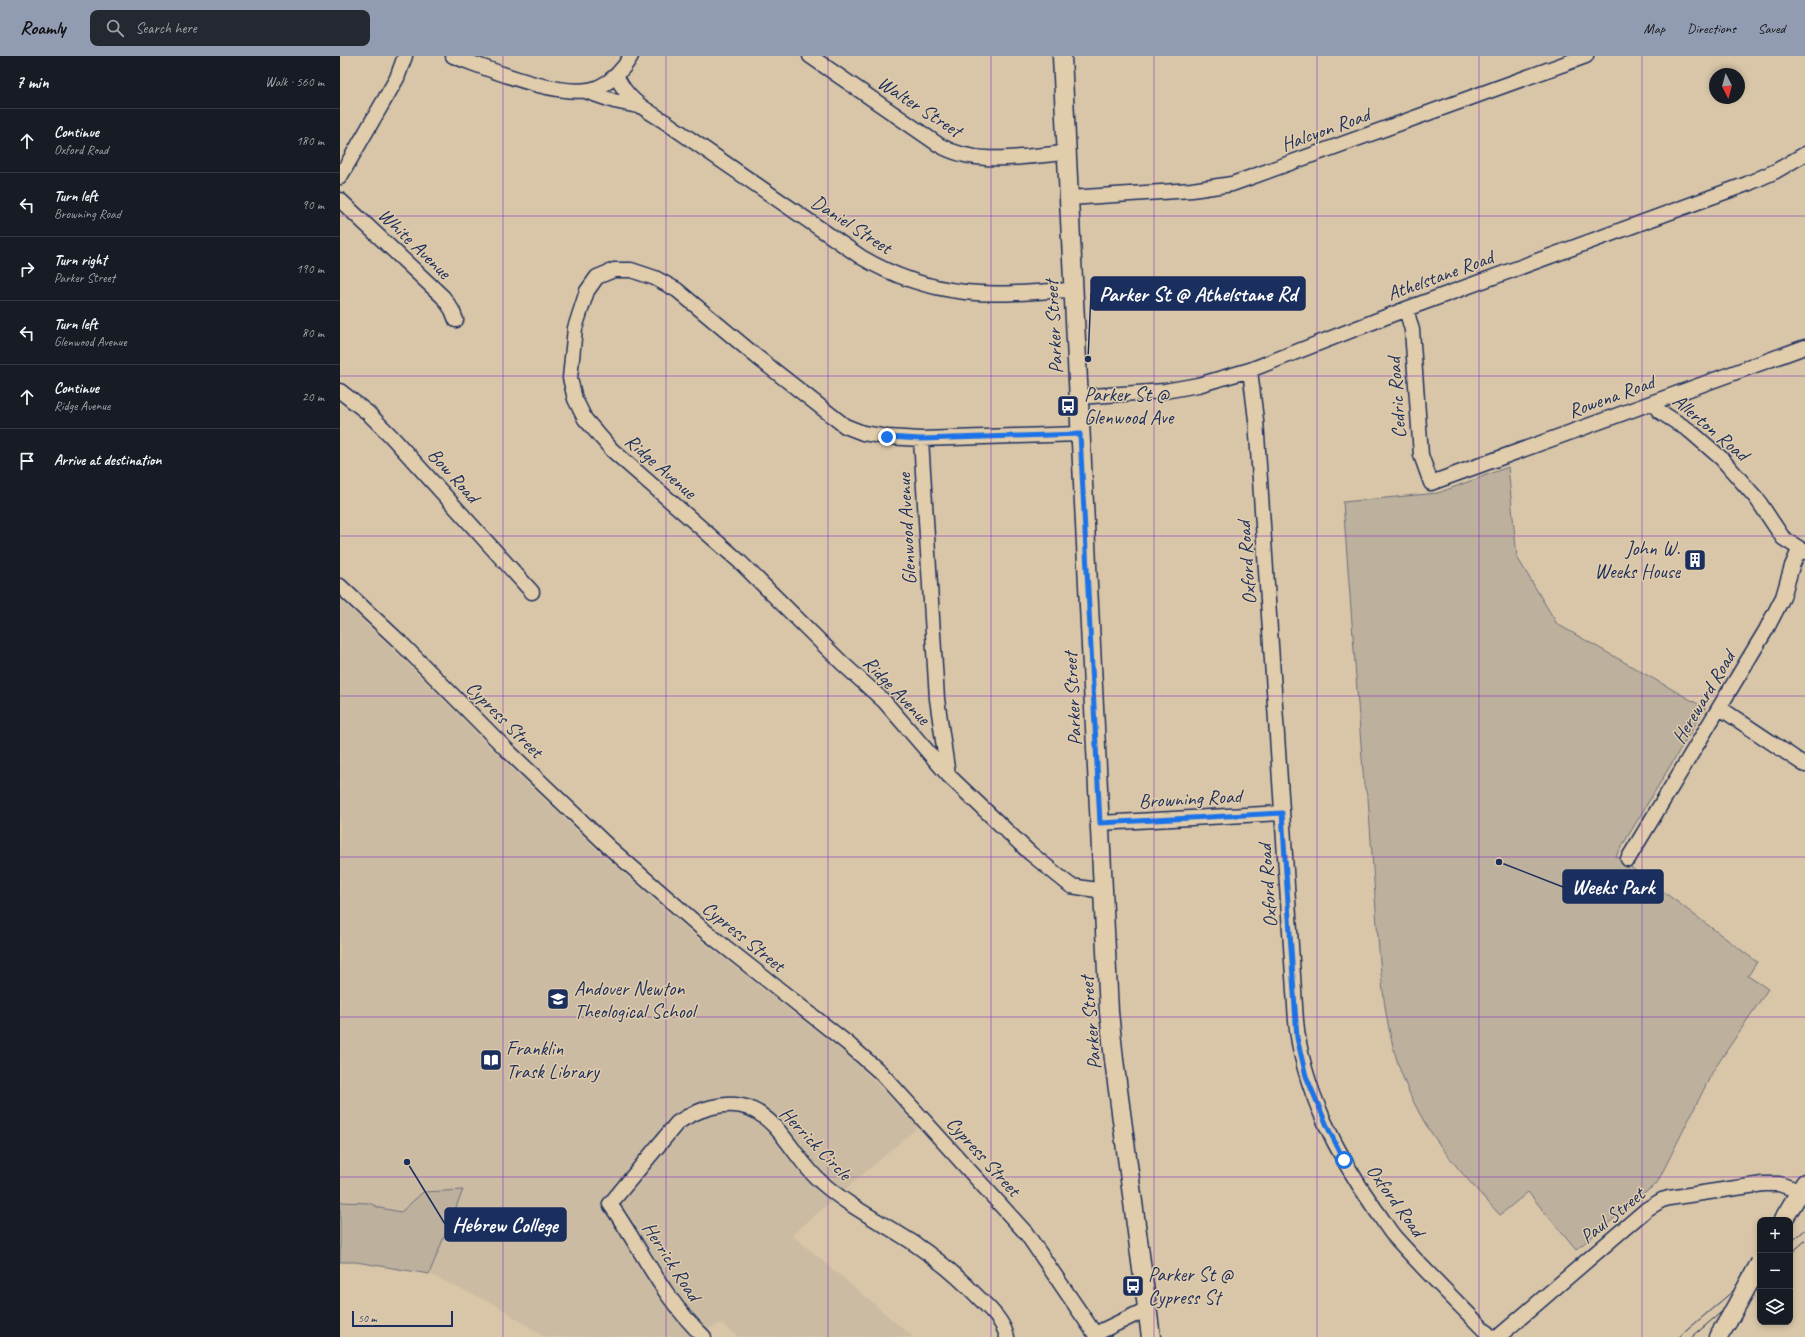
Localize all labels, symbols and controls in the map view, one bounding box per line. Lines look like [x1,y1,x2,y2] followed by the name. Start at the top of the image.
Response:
[90,10,370,46] search box
[20,16,66,40] text: Roamly
[104,17,126,39] icon: search
[136,19,197,38] text: Search here
[1644,20,1665,37] text: Map
[1687,20,1736,37] text: Directions
[1758,20,1785,37] text: Saved
[1709,68,1745,104] north arrow
[873,70,969,145] street label: Walter Street
[16,72,49,93] text: 7 min
[265,74,324,90] text: Walk · 560 m
[1278,101,1376,157] street label: Halcyon Road
[54,123,99,142] text: Continue
[16,130,38,152] icon: ahead
[296,133,324,149] text: 180 m
[54,142,108,158] text: Oxford Road
[54,187,97,206] text: Turn left
[807,189,899,261] street label: Daniel Street
[16,194,38,216] icon: left
[302,197,324,213] text: 90 m
[373,202,457,285] street label: White Avenue
[54,206,121,222] text: Browning Road
[1384,244,1499,306] street label: Athelstane Road
[54,251,107,270] text: Turn right
[16,258,38,280] icon: right
[296,261,324,277] text: 190 m
[54,270,115,286] text: Parker Street
[1038,276,1068,374] street label: Parker Street
[1091,277,1305,310] callout: Parker St @ Athelstane Rd
[1099,281,1300,307] text: Parker St @ Athelstane Rd
[54,315,97,334] text: Turn left
[16,322,38,344] icon: left
[302,325,324,341] text: 80 m
[54,334,127,350] text: Glenwood Avenue
[1381,353,1412,439] street label: Cedric Road
[1565,368,1661,424] street label: Rowena Road
[54,379,99,398] text: Continue
[1084,382,1175,430] place label: Parker St @ Glenwood Ave
[16,386,38,408] icon: ahead
[1667,388,1756,469] street label: Allerton Road
[302,389,324,405] text: 20 m
[1055,393,1081,419] bus stop icon: Parker St @ Glenwood Ave
[54,398,110,414] text: Ridge Avenue
[878,428,896,446] route end
[620,429,703,505] street label: Ridge Avenue
[422,443,487,510] street label: Bow Road
[16,450,38,472] icon: arrive
[54,451,161,470] text: Arrive at destination
[891,471,922,586] street label: Glenwood Avenue
[1231,517,1262,606] street label: Oxford Road
[1594,536,1681,584] place label: John W. Weeks House
[1682,547,1708,573] building icon: John W. Weeks House
[1666,644,1742,748] street label: Hereward Road
[1057,648,1087,746] street label: Parker Street
[858,651,937,731] street label: Ridge Avenue
[461,675,550,765] street label: Cypress Street
[1138,783,1245,814] street label: Browning Road
[1252,840,1283,929] street label: Oxford Road
[1563,870,1663,903] callout: Weeks Park
[1572,874,1657,900] text: Weeks Park
[697,895,792,979] street label: Cypress Street
[1074,972,1107,1071] street label: Parker Street
[574,976,699,1024] place label: Andover Newton Theological School
[545,986,571,1012] school or university icon: Andover Newton Theological School
[506,1036,601,1084] place label: Franklin Trask Library
[478,1047,504,1073] library icon: Franklin Trask Library
[774,1101,858,1187] street label: Herrick Circle
[941,1111,1028,1203] street label: Cypress Street
[1335,1151,1353,1169] route start
[1361,1159,1432,1244] street label: Oxford Road
[1575,1180,1652,1249] street label: Paul Street
[445,1208,566,1241] callout: Hebrew College
[452,1212,560,1238] text: Hebrew College
[637,1217,708,1308] street label: Herrick Road
[1757,1217,1793,1325] map controls
[1757,1217,1793,1253] button: +
[1757,1253,1793,1289] button: −
[1148,1262,1234,1310] place label: Parker St @ Cypress St
[1120,1273,1146,1299] bus stop icon: Parker St @ Cypress St
[1757,1289,1793,1325] button: layers
[352,1309,453,1328] scale bar
[358,1311,377,1325] text: 50 m

